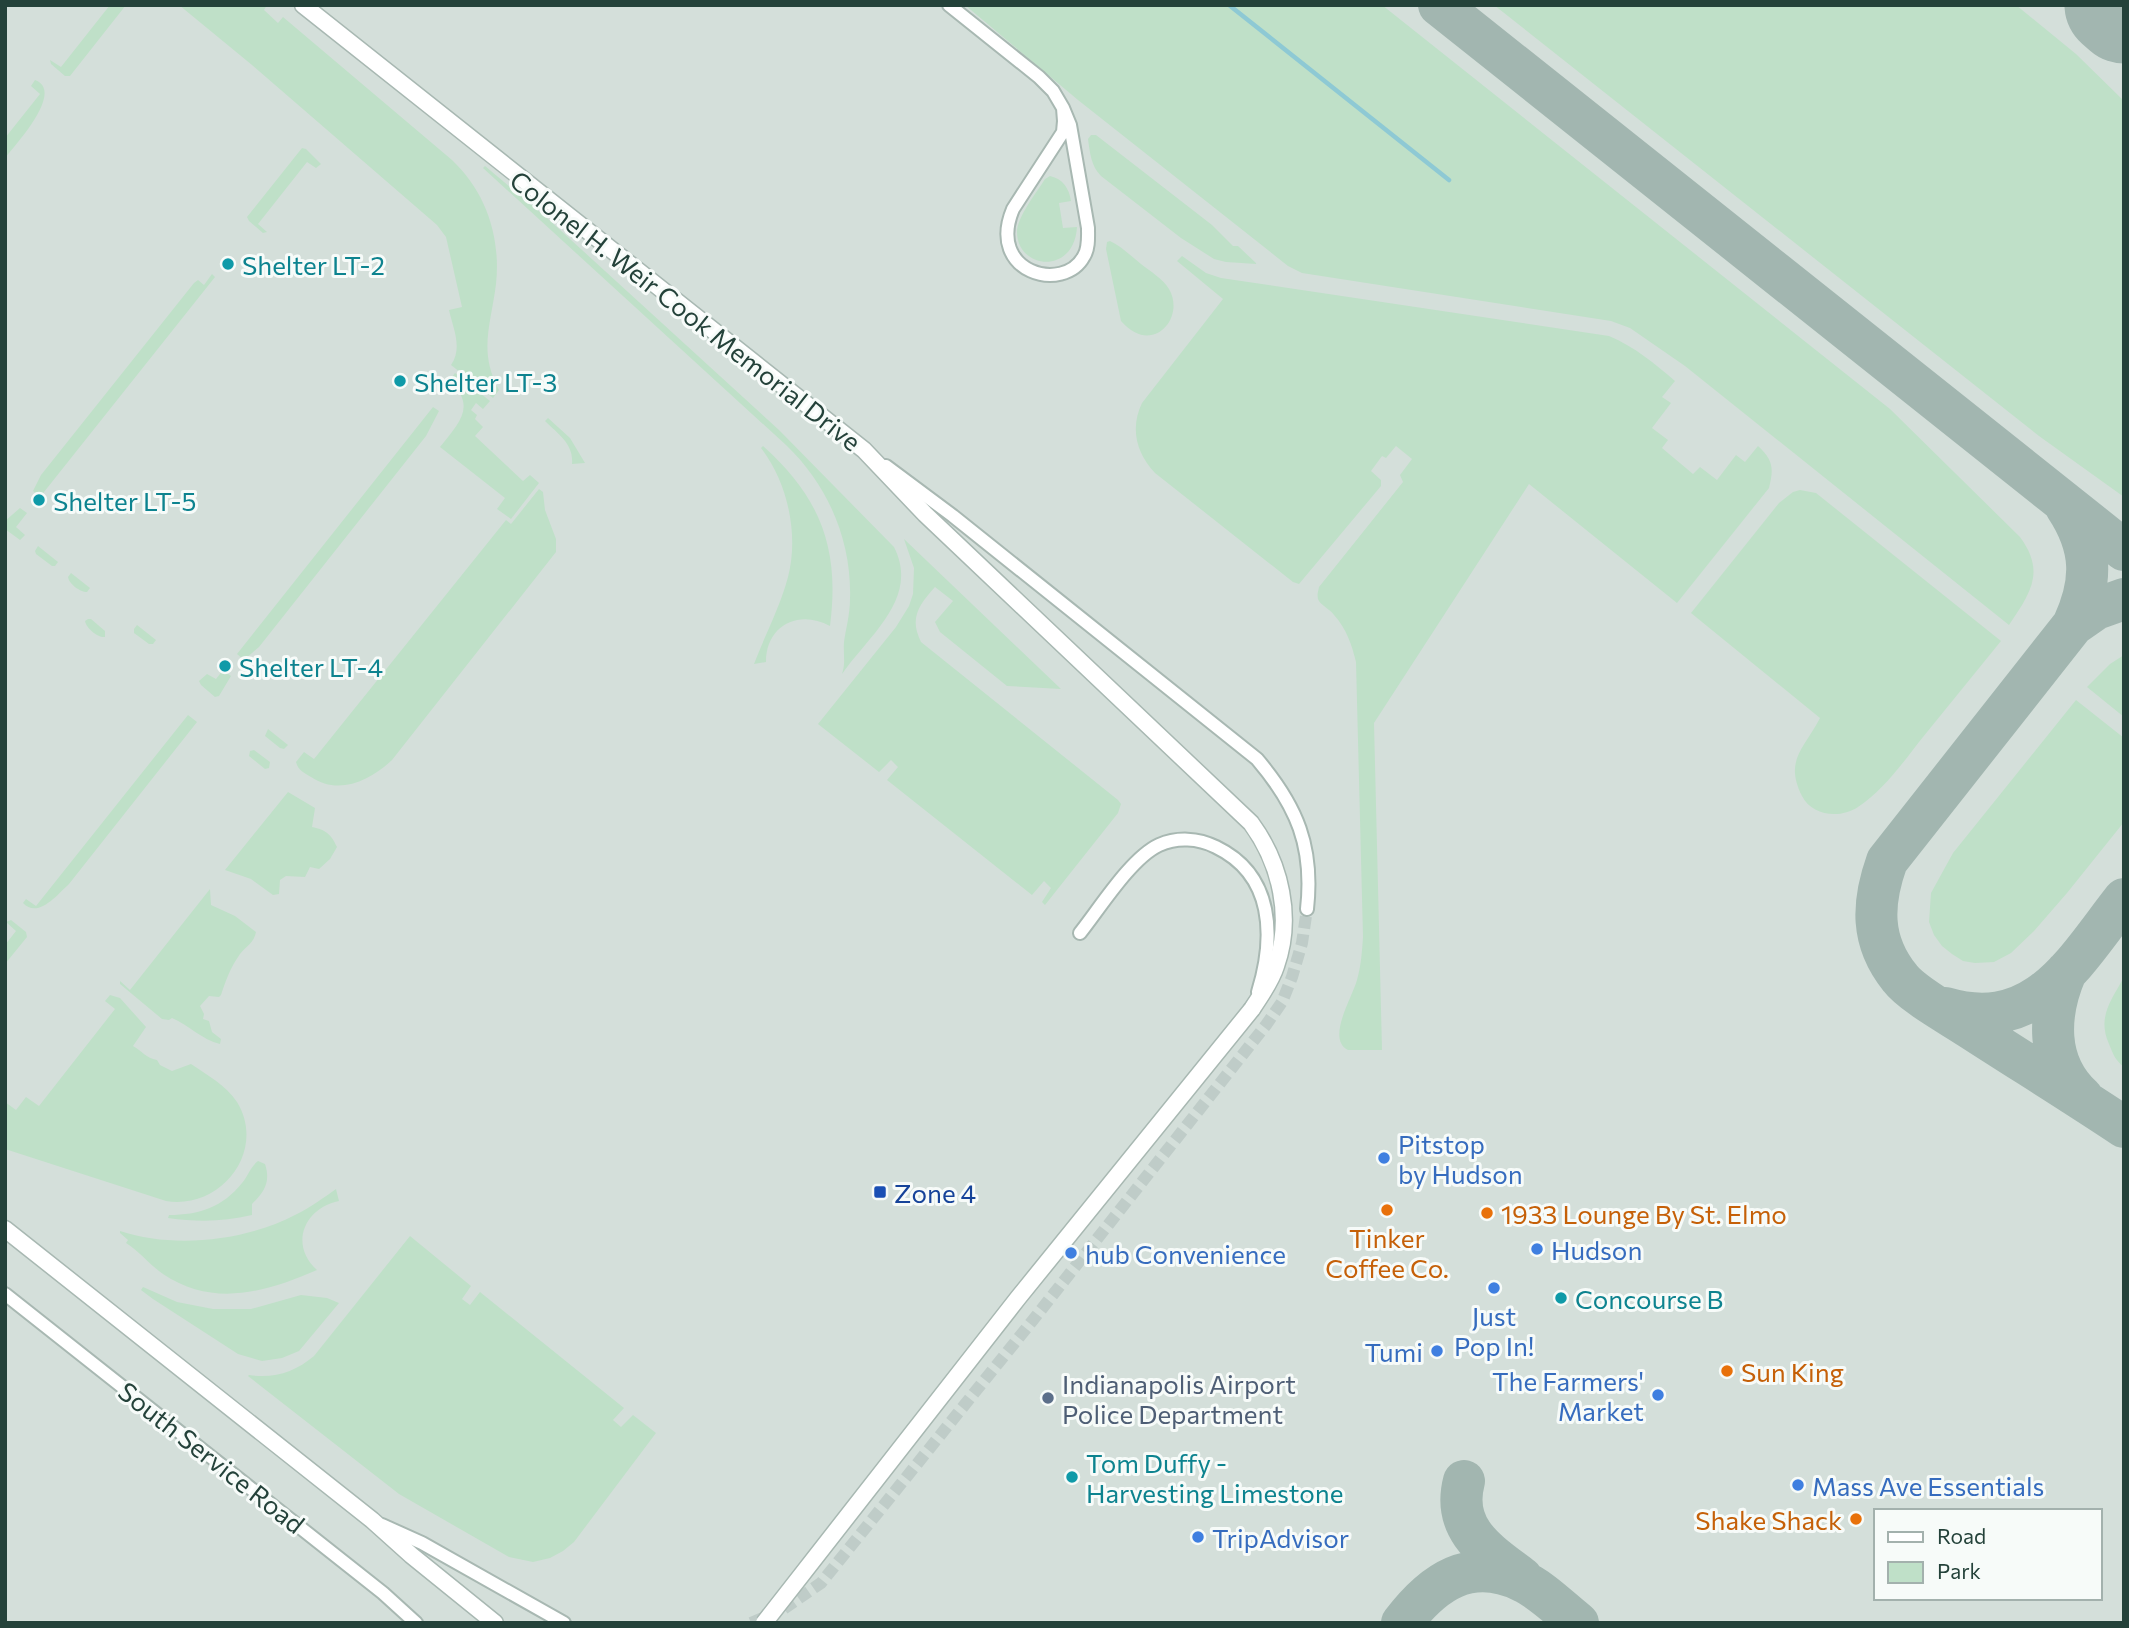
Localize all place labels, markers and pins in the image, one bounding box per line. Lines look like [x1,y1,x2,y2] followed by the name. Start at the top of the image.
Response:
[242,249,385,280] place label: Shelter LT-2
[220,256,236,272] marker: Shelter LT-2
[414,366,557,397] place label: Shelter LT-3
[392,373,408,389] marker: Shelter LT-3
[53,485,197,516] place label: Shelter LT-5
[31,492,47,508] marker: Shelter LT-5
[239,651,383,682] place label: Shelter LT-4
[217,658,233,674] marker: Shelter LT-4
[1398,1128,1523,1189] place label: Pitstop by Hudson
[1376,1150,1392,1166] marker: Pitstop by Hudson
[894,1177,976,1208] place label: Zone 4
[872,1184,888,1200] marker: Zone 4
[1501,1198,1787,1229] place label: 1933 Lounge By St. Elmo
[1379,1202,1395,1218] marker: Tinker Coffee Co.
[1479,1205,1495,1221] marker: 1933 Lounge By St. Elmo
[1325,1222,1449,1283] place label: Tinker Coffee Co.
[1551,1234,1642,1265] place label: Hudson
[1085,1238,1286,1269] place label: hub Convenience
[1529,1241,1545,1257] marker: Hudson
[1063,1245,1079,1261] marker: hub Convenience
[1486,1280,1502,1296] marker: Just Pop In!
[1575,1283,1723,1314] place label: Concourse B
[1553,1290,1569,1306] marker: Concourse B
[1454,1300,1534,1361] place label: Just Pop In!
[1365,1336,1423,1367] place label: Tumi
[1429,1343,1445,1359] marker: Tumi
[1741,1356,1844,1387] place label: Sun King
[1719,1363,1735,1379] marker: Sun King
[1492,1365,1644,1426] place label: The Farmers' Market
[1062,1368,1296,1429] place label: Indianapolis Airport Police Department
[1650,1387,1666,1403] marker: The Farmers' Market
[1040,1390,1056,1406] marker: Indianapolis Airport Police Department
[1086,1447,1343,1508] place label: Tom Duffy - Harvesting Limestone
[1064,1469,1080,1485] marker: Tom Duffy - Harvesting Limestone
[1812,1470,2044,1501] place label: Mass Ave Essentials
[1790,1477,1806,1493] marker: Mass Ave Essentials
[1695,1504,1842,1535] place label: Shake Shack
[1848,1511,1864,1527] marker: Shake Shack
[1212,1522,1349,1553] place label: TripAdvisor
[1190,1529,1206,1545] marker: TripAdvisor

